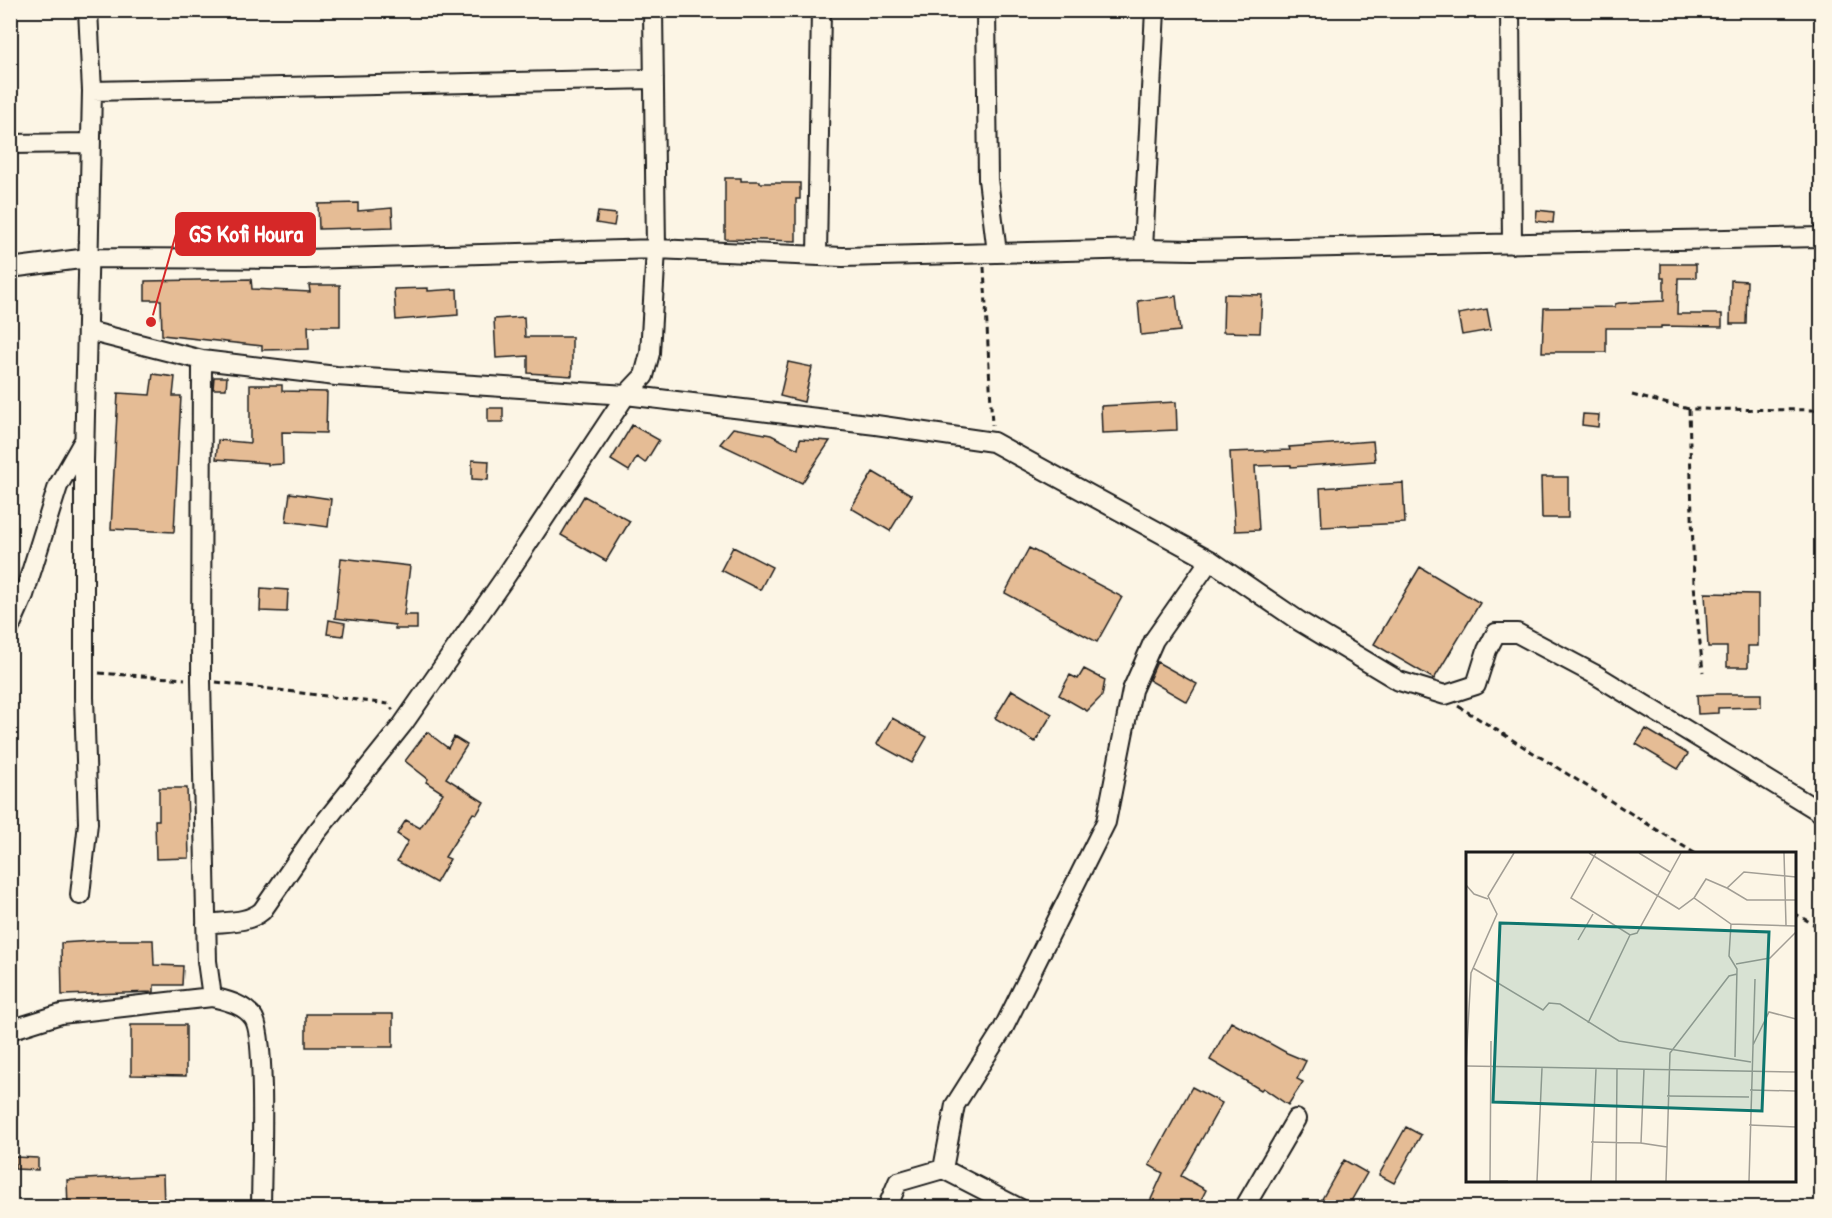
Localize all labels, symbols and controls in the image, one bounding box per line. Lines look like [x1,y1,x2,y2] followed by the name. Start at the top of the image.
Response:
[176,213,315,255] callout: GS Kofi Houra
[189,217,304,249] text: GS Kofi Houra
[1466,852,1796,1182] inset map

